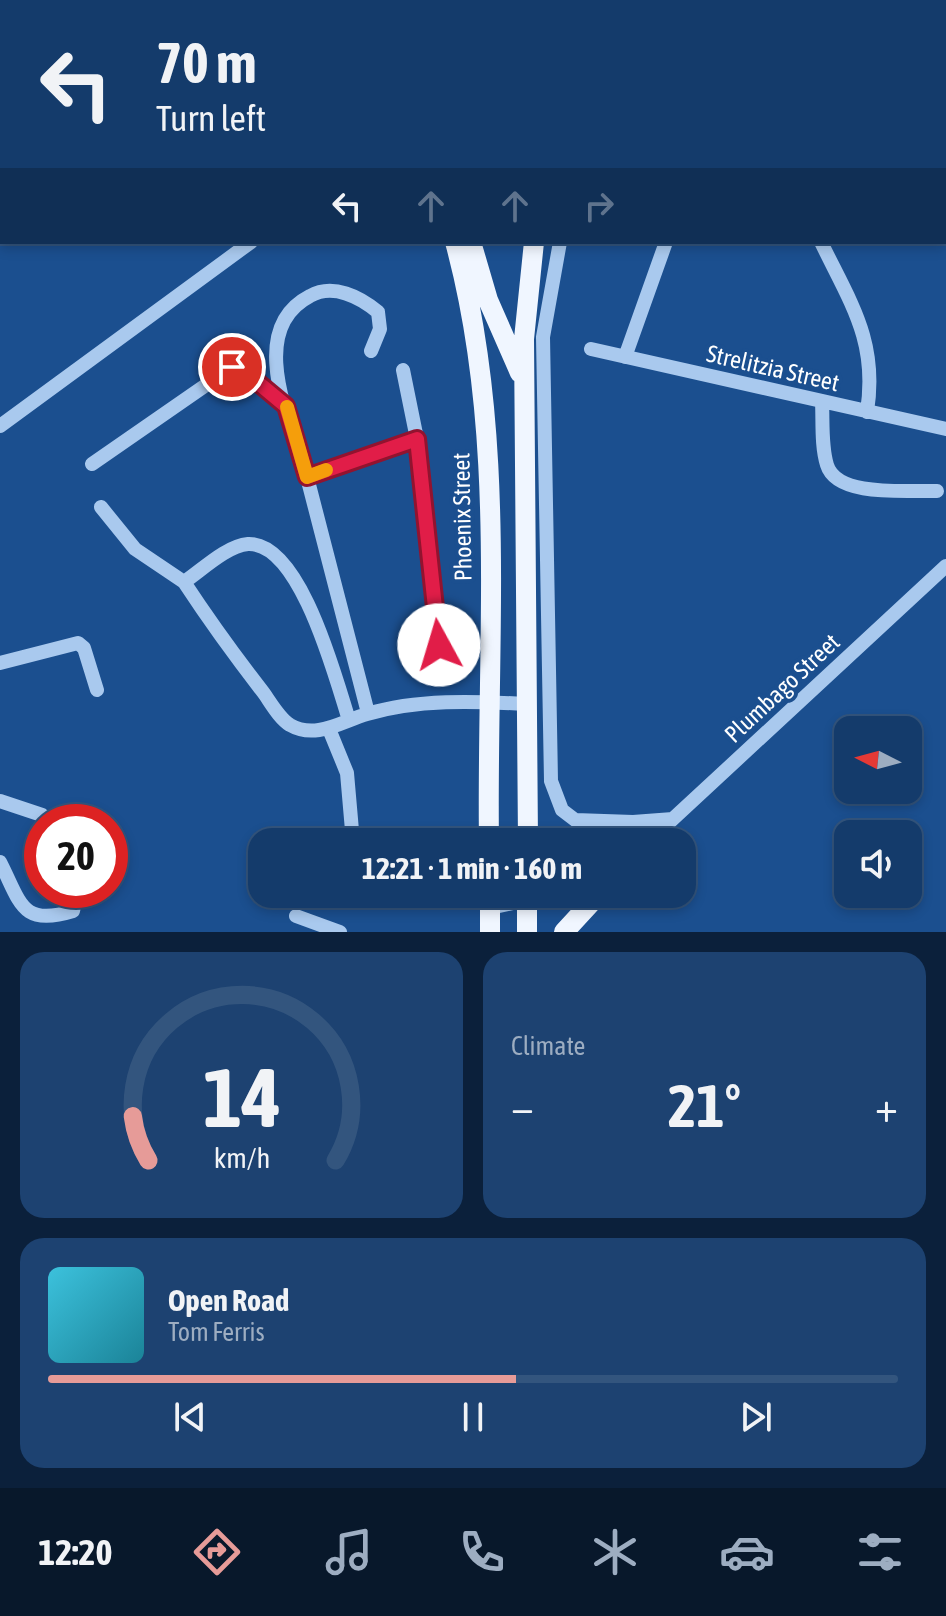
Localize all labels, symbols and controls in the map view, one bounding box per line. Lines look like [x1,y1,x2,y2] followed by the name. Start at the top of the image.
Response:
[156,31,257,95] text: 70 m
[24,32,128,136] icon: left
[156,97,266,139] text: Turn left
[325,184,369,228] icon: left
[409,184,453,228] icon: ahead
[493,184,537,228] icon: ahead
[577,184,621,228] icon: right
[198,333,266,401] pin
[704,340,842,396] street label: Strelitzia Street
[210,345,254,389] icon: arrive
[447,453,477,581] street label: Phoenix Street
[397,603,481,687] position arrow
[719,628,845,748] street label: Plumbago Street
[834,716,922,804] north arrow
[834,716,922,908] map controls
[24,804,128,908] speed limit sign: 20
[834,820,922,908] button: sound
[362,851,582,885] text: 12:21 · 1 min · 160 m
[511,1031,585,1061] text: Climate
[202,1049,281,1145] text: 14
[668,1071,741,1140] text: 21°
[511,1081,534,1131] text: −
[875,1081,898,1131] text: +
[213,1141,270,1174] text: km/h
[168,1283,289,1317] text: Open Road
[168,1317,265,1347] text: Tom Ferris
[168,1395,212,1439] icon: previous
[451,1395,495,1439] icon: pause
[734,1395,778,1439] icon: next
[189,1524,245,1580] icon: directions
[321,1524,377,1580] icon: music
[454,1524,510,1580] icon: phone
[587,1524,643,1580] icon: climate
[719,1524,775,1580] icon: car
[852,1524,908,1580] icon: filters
[38,1531,112,1573] text: 12:20

